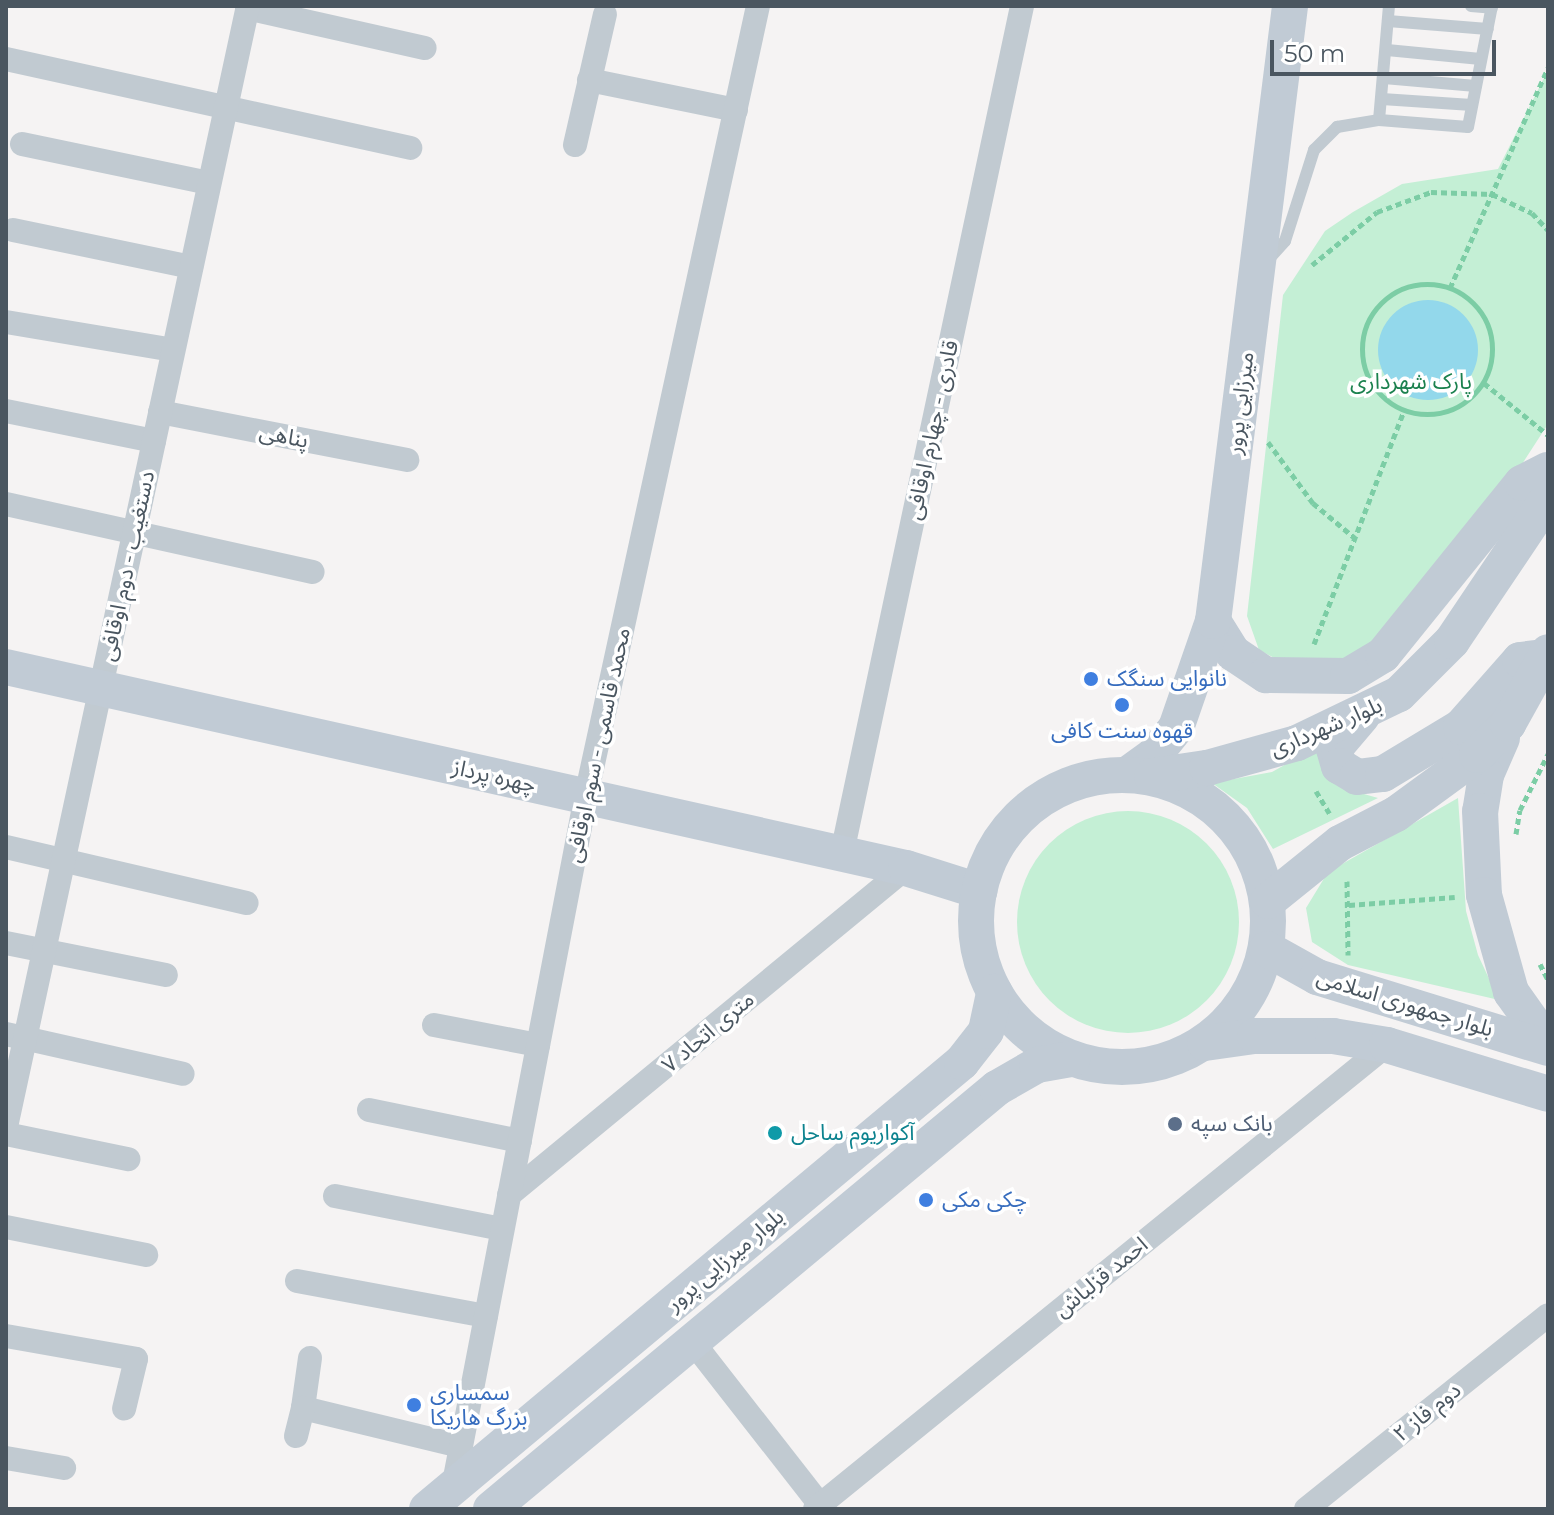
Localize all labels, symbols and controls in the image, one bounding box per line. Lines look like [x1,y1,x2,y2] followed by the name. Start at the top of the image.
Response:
[1274,24,1500,74] scale bar
[1284,39,1345,68] text: 50 m
[900,338,964,522] street label: قادری - چهارم اوقافی
[1221,350,1259,456] street label: میرزایی پرور
[1350,369,1472,395] park label: پارک شهرداری
[257,418,311,454] street label: پناهی
[94,469,160,663] street label: دستغیب - دوم اوقافی
[560,625,636,865] street label: محمد قاسمی - سوم اوقافی
[1107,666,1227,692] place label: نانوایی سنگک
[1082,670,1100,688] marker: نانوایی سنگک
[1266,692,1386,762] street label: بلوار شهرداری
[1113,696,1131,714] marker: قهوه سنت کافی
[1051,718,1193,744] place label: قهوه سنت کافی
[450,754,538,798] street label: چهره پرداز
[1314,964,1496,1042] street label: بلوار جمهوری اسلامی
[657,986,759,1078] street label: ۷ متری اتحاد
[1191,1111,1273,1137] place label: بانک سپه
[1166,1115,1184,1133] marker: بانک سپه
[791,1120,914,1146] place label: آکواریوم ساحل
[766,1124,784,1142] marker: آکواریوم ساحل
[942,1187,1027,1213] place label: چکی مکی
[917,1191,935,1209] marker: چکی مکی
[661,1203,789,1317] street label: بلوار میرزایی پرور
[1049,1231,1153,1323] street label: احمد قزلباش
[1388,1377,1466,1447] street label: دوم فاز ۲
[430,1379,527,1430] place label: سمساری بزرگ هاریکا
[405,1396,423,1414] marker: سمساری بزرگ هاریکا

